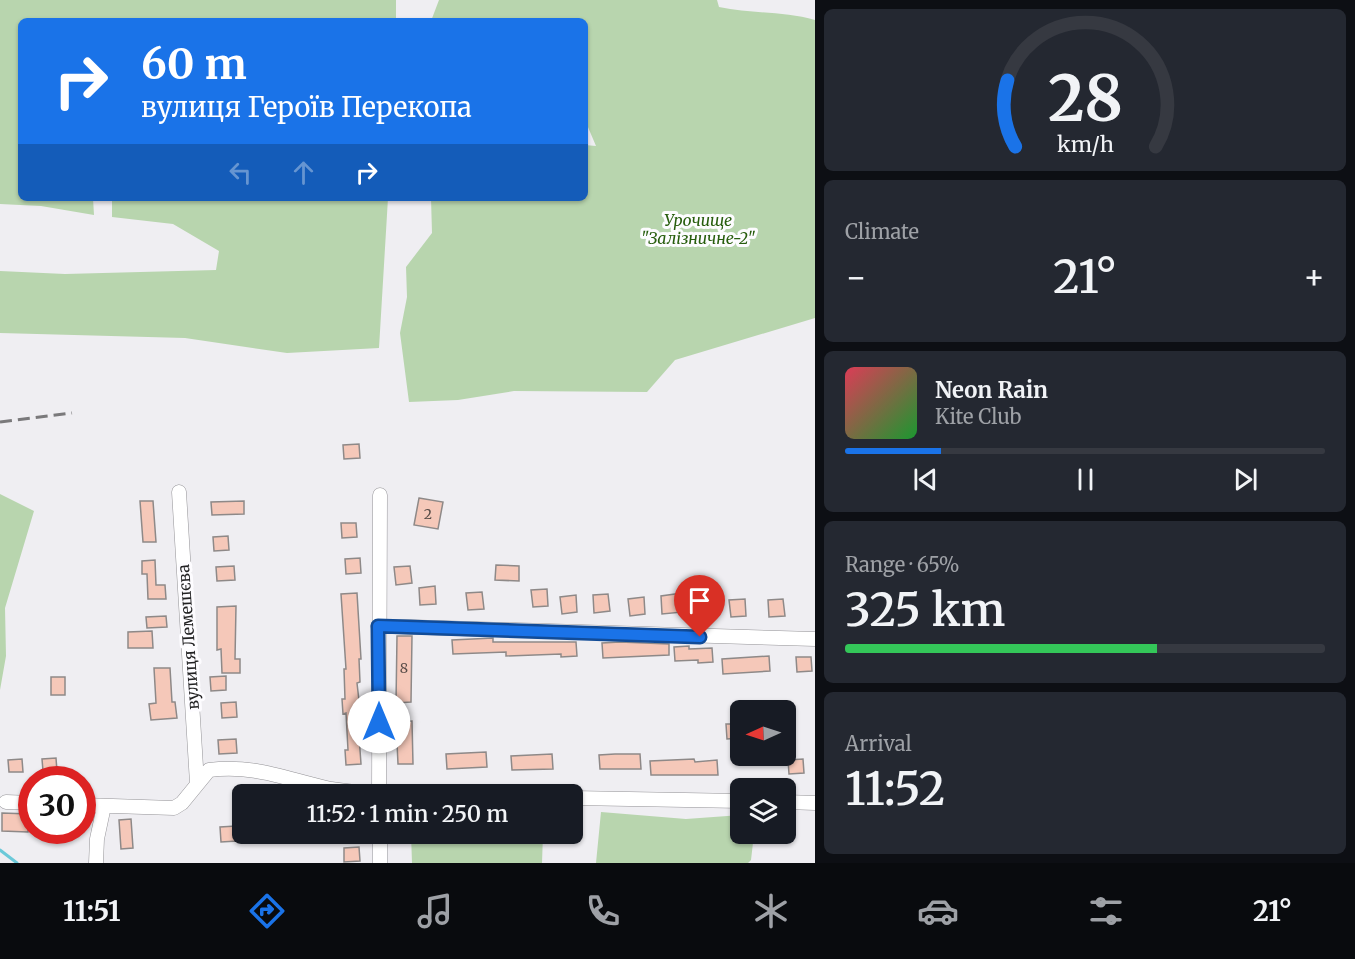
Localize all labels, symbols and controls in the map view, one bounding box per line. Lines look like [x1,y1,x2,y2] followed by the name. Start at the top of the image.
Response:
[141,38,247,90] text: 60 m
[42,42,120,120] icon: right
[1048,60,1122,138] text: 28
[141,90,472,124] text: вулиця Героїв Перекопа
[1057,131,1113,158] text: km/h
[224,156,257,189] icon: left
[287,156,320,189] icon: ahead
[350,156,383,189] icon: right
[641,210,755,248] park label: Урочище "Залізничне-2"
[845,219,919,244] text: Climate
[1053,249,1117,305] text: 21°
[845,257,867,298] text: −
[1303,257,1325,298] text: +
[935,376,1048,404] text: Neon Rain
[935,404,1021,429] text: Kite Club
[909,463,942,496] icon: previous
[1069,463,1102,496] icon: pause
[1229,463,1262,496] icon: next
[424,505,432,523] house number: 2
[845,552,959,577] text: Range · 65%
[173,563,203,710] street label: вулиця Лемешєва
[674,575,725,637] pin
[845,582,1005,638] text: 325 km
[683,584,716,617] icon: arrive
[400,659,408,677] house number: 8
[347,690,411,754] position arrow
[730,700,796,766] north arrow
[730,700,796,844] map controls
[845,731,912,756] text: Arrival
[845,761,945,817] text: 11:52
[18,766,96,844] speed limit sign: 30
[730,778,796,844] button: layers
[307,800,508,828] text: 11:52 · 1 min · 250 m
[246,890,288,932] icon: directions
[414,890,456,932] icon: music
[582,890,624,932] icon: phone
[750,890,792,932] icon: climate
[917,890,959,932] icon: car
[1085,890,1127,932] icon: filters
[63,894,121,928] text: 11:51
[1253,894,1292,928] text: 21°

